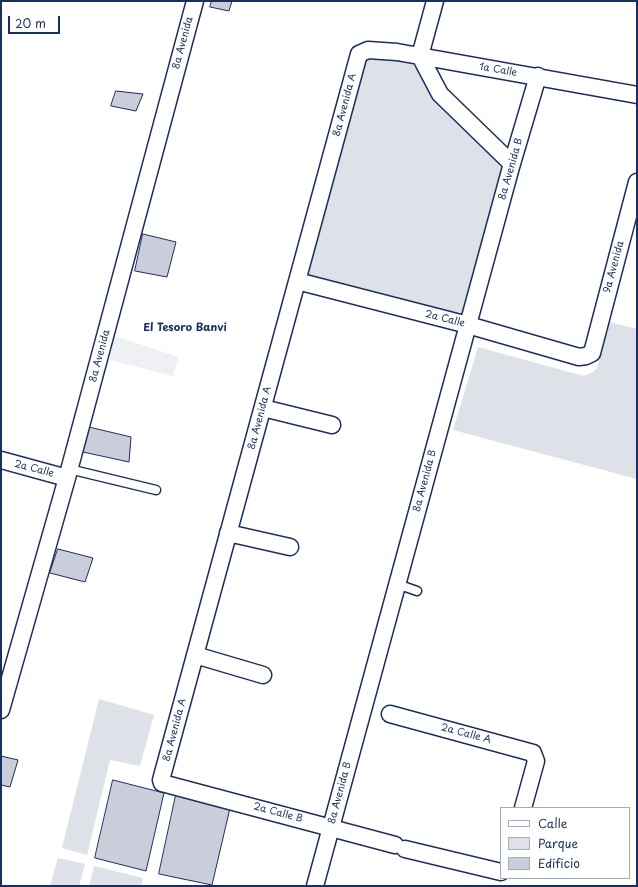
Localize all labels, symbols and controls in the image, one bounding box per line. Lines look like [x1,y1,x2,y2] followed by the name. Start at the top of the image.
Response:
[10,8,62,34] scale bar
[15,14,46,32] text: 20 m
[170,15,196,71] street label: 8a Avenida
[478,61,518,79] street label: 1a Calle
[331,72,359,138] street label: 8a Avenida A
[496,137,526,201] street label: 8a Avenida B
[601,240,627,294] street label: 9a Avenida
[424,308,466,330] street label: 2a Calle
[143,321,227,335] district label: El Tesoro Banvi
[87,328,113,384] street label: 8a Avenida
[246,385,274,451] street label: 8a Avenida A
[411,449,439,513] street label: 8a Avenida B
[13,458,55,480] street label: 2a Calle
[161,697,189,763] street label: 8a Avenida A
[440,722,492,746] street label: 2a Calle A
[326,761,354,825] street label: 8a Avenida B
[252,801,304,825] street label: 2a Calle B
[500,807,630,879] legend
[538,814,567,832] text: Calle
[538,834,578,852] text: Parque
[538,854,580,872] text: Edificio

